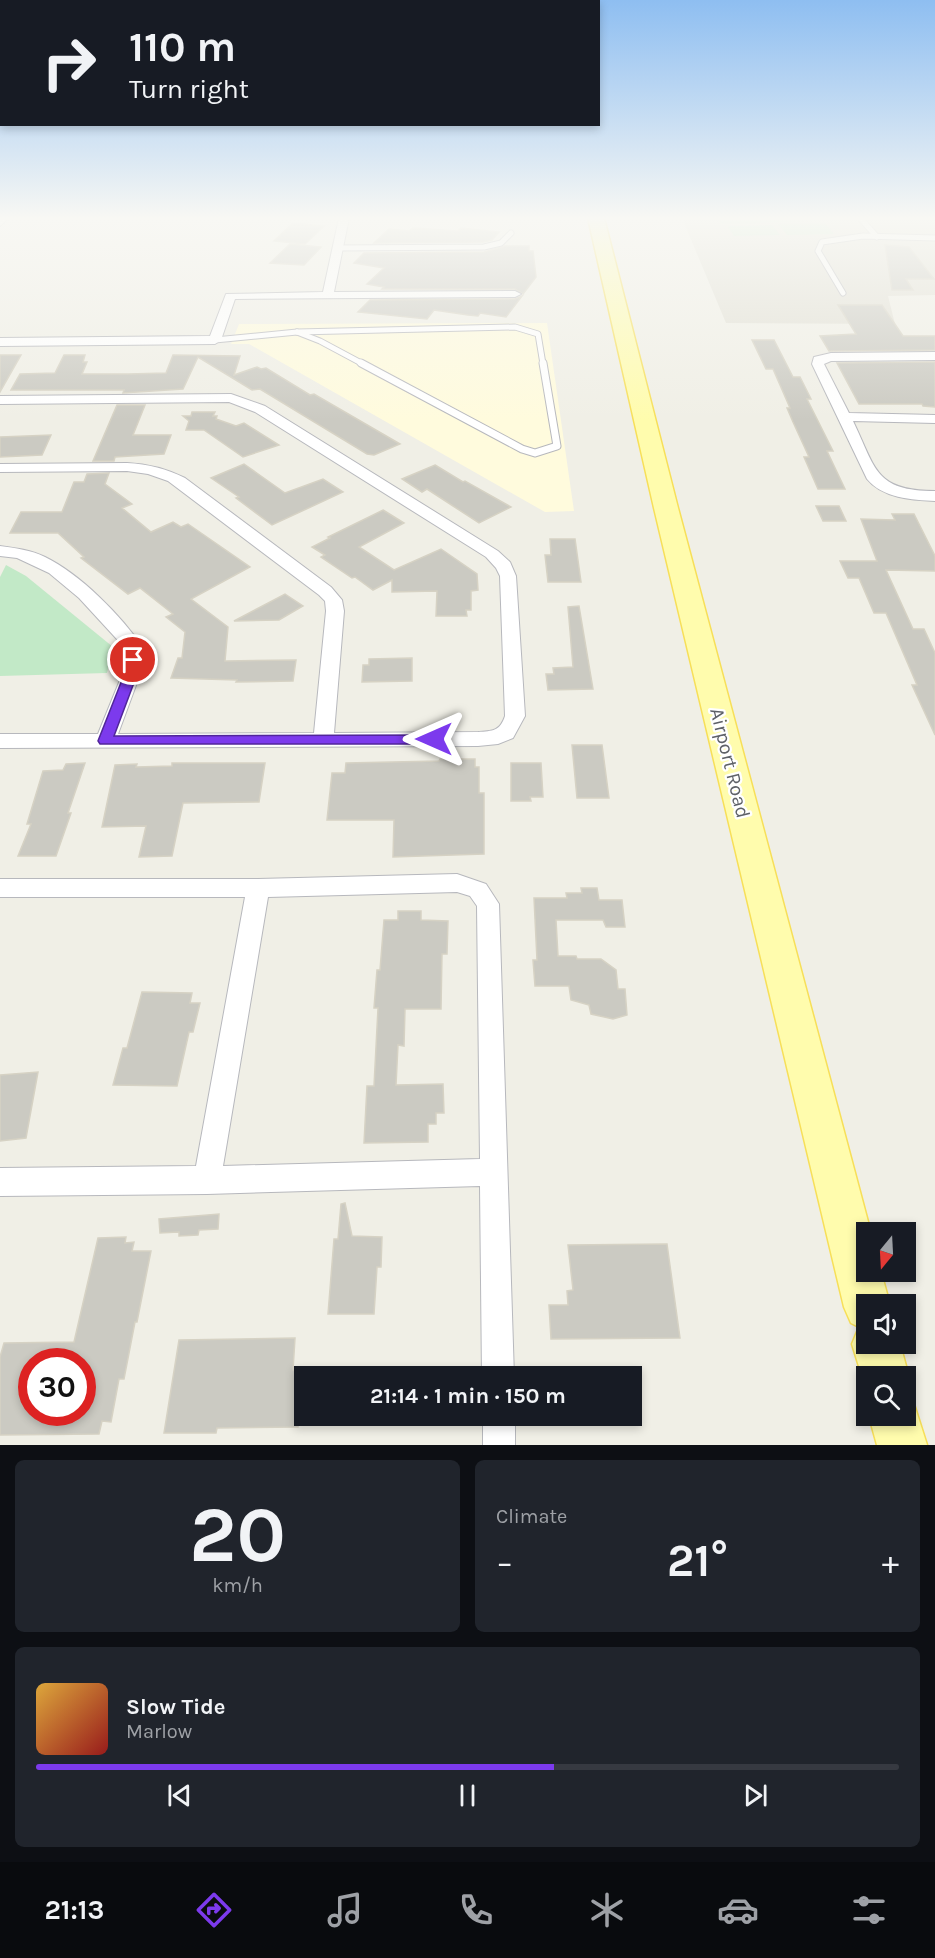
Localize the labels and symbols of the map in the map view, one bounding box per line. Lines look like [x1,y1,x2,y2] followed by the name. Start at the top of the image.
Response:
[107,634,158,685] pin
[705,705,755,821] street label: Airport Road
[402,707,466,771] position arrow
[856,1222,916,1282] north arrow
[18,1348,96,1426] speed limit sign: 30

